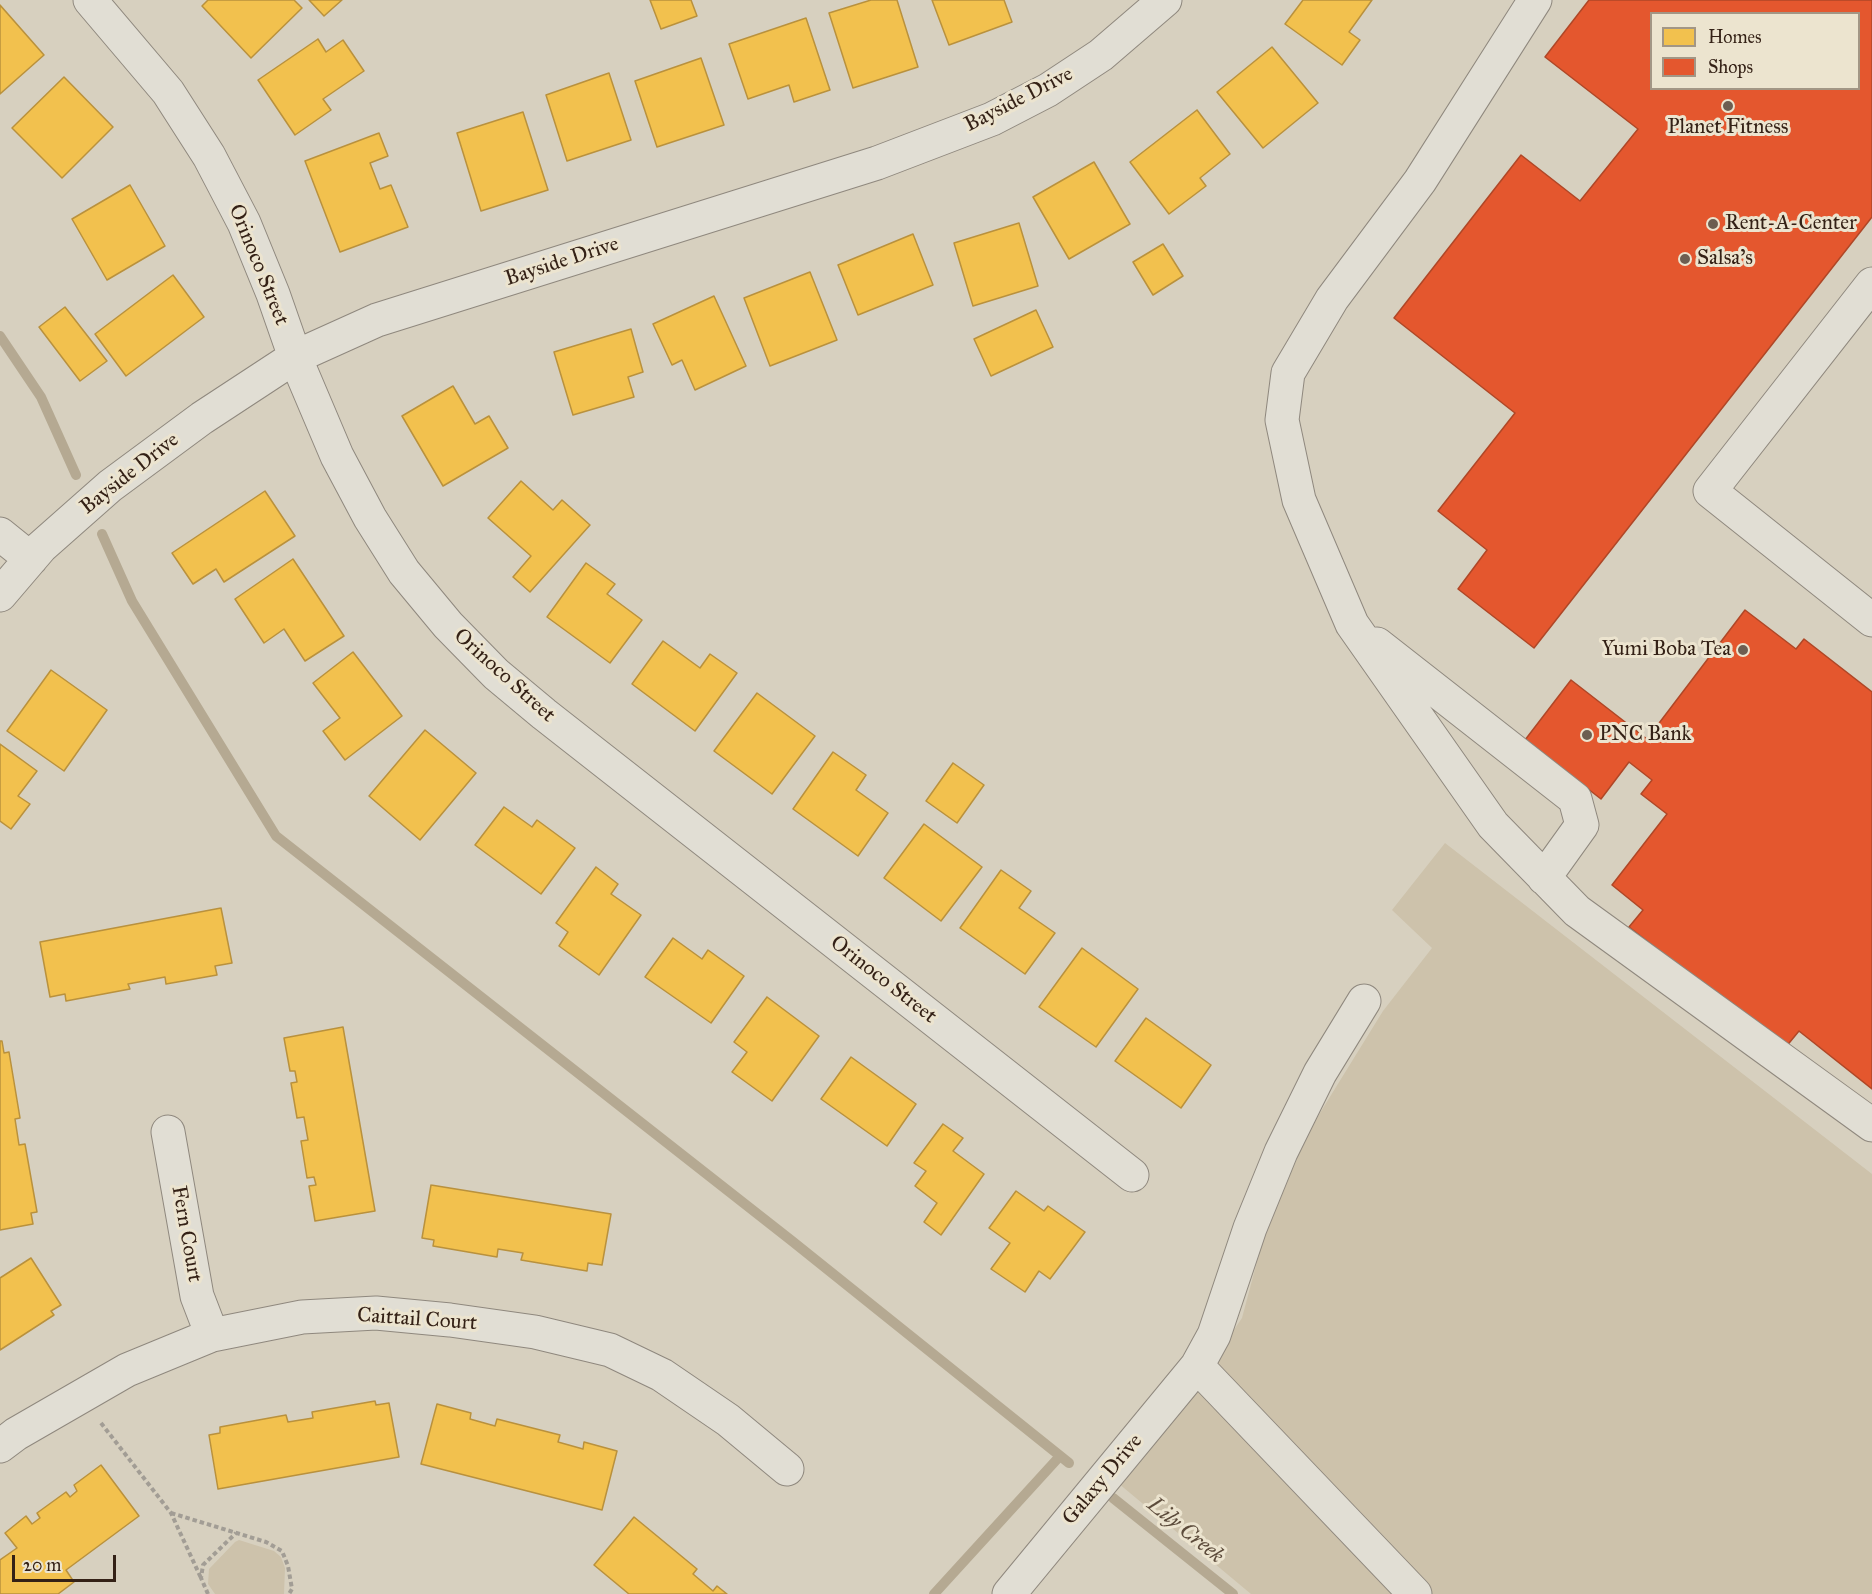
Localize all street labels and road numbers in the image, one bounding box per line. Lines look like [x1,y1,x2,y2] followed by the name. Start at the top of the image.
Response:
[961,62,1077,138] street label: Bayside Drive
[222,201,294,329] street label: Orinoco Street
[502,232,622,292] street label: Bayside Drive
[76,428,184,520] street label: Bayside Drive
[448,624,560,728] street label: Orinoco Street
[825,931,941,1029] street label: Orinoco Street
[165,1184,207,1284] street label: Fern Court
[356,1303,478,1337] street label: Caittail Court
[1058,1429,1148,1531] street label: Galaxy Drive

